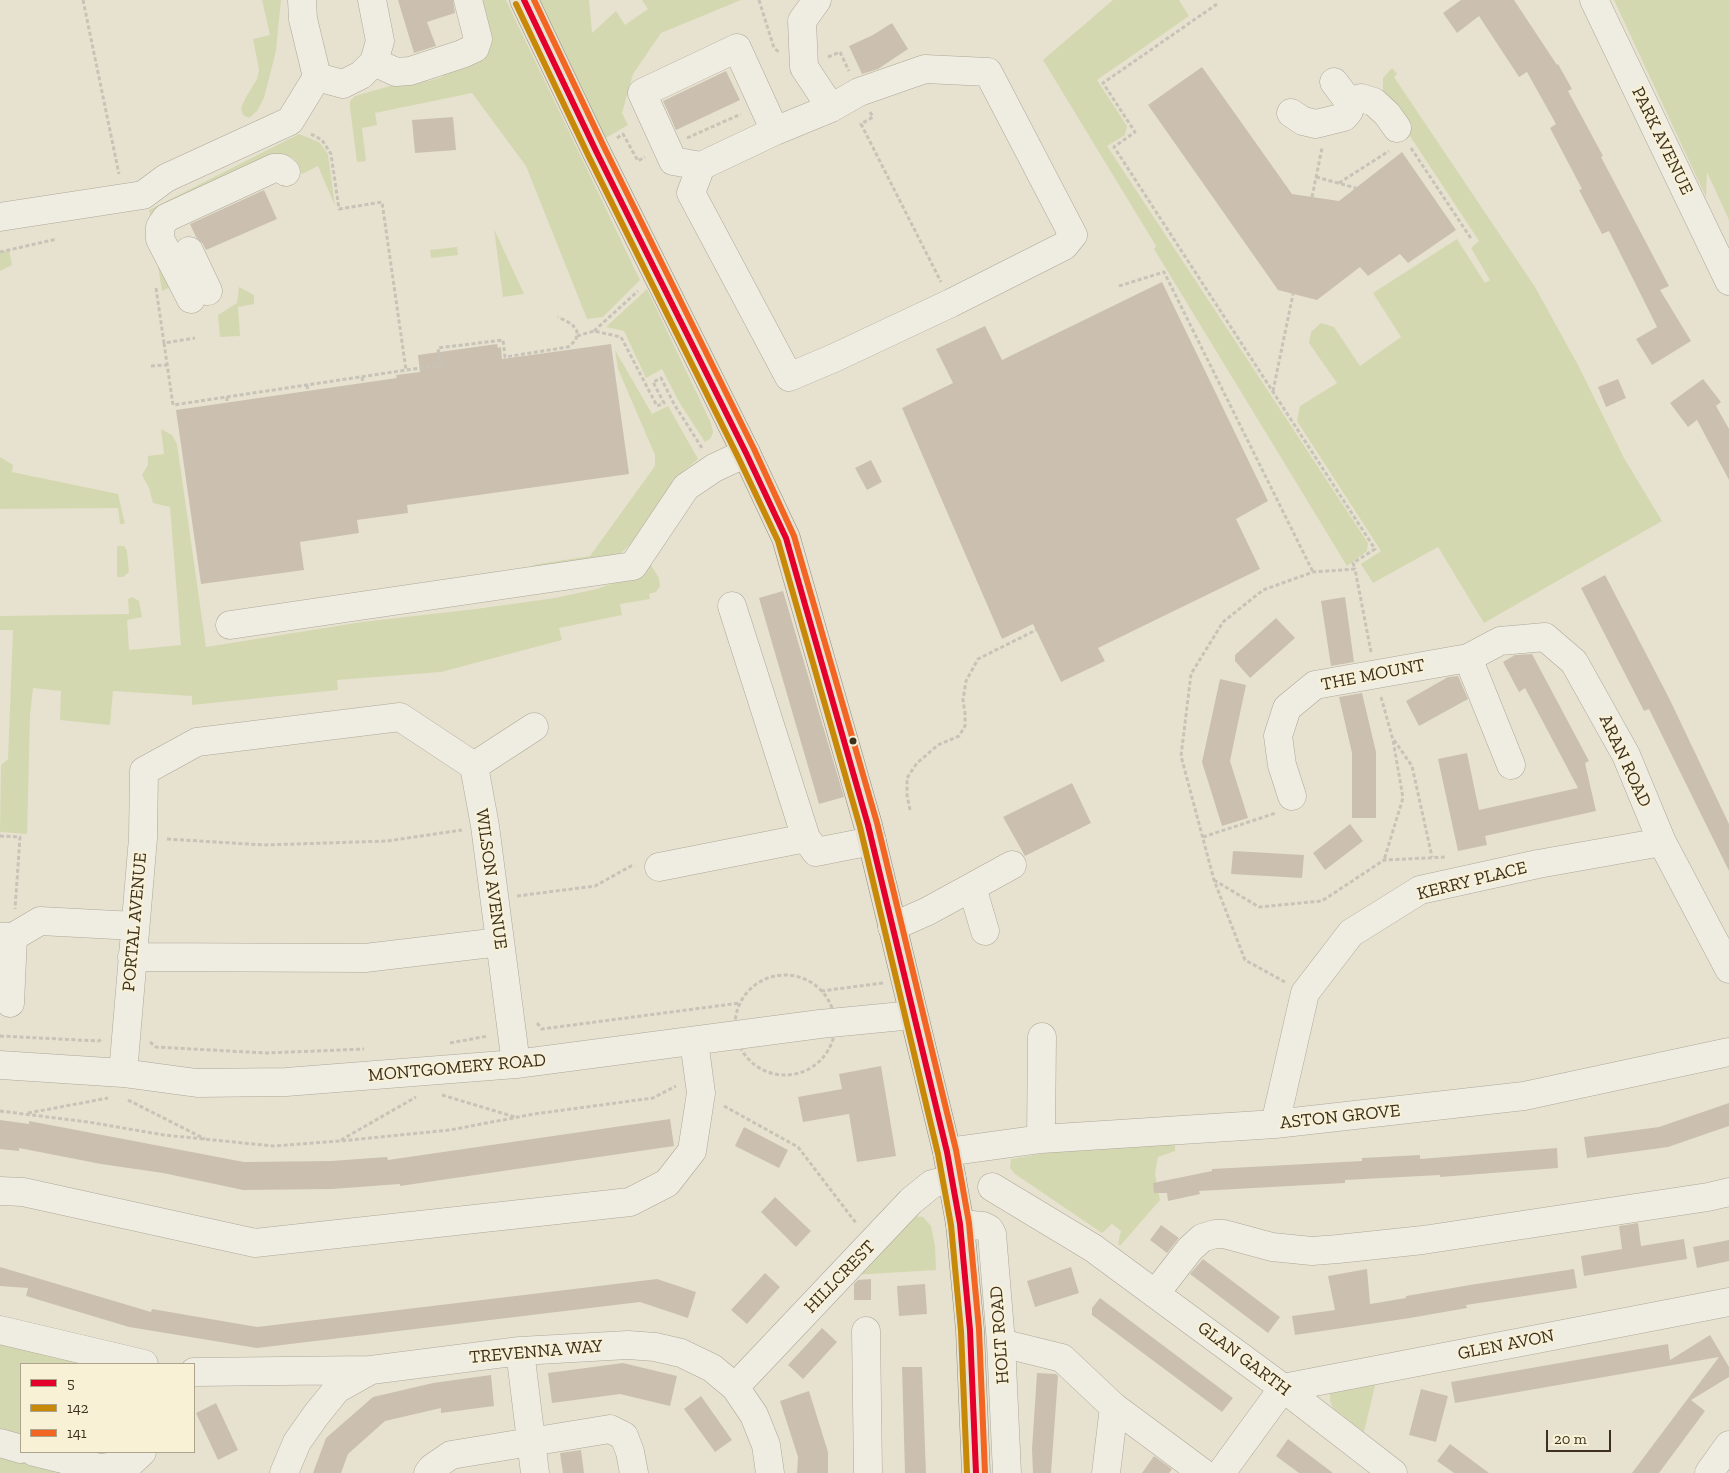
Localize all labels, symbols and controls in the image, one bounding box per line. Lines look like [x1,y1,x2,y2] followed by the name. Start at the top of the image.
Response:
[1627,84,1697,198] street label: PARK AVENUE
[1319,654,1427,696] street label: THE MOUNT
[1594,711,1656,811] street label: ARAN ROAD
[848,736,858,746] unlabelled marker
[470,807,512,951] street label: WILSON AVENUE
[118,852,152,992] street label: PORTAL AVENUE
[1415,857,1529,905] street label: KERRY PLACE
[367,1049,547,1087] street label: MONTGOMERY ROAD
[1279,1100,1401,1134] street label: ASTON GROVE
[800,1236,880,1318] street label: HILLCREST
[986,1285,1014,1385] street label: HOLT ROAD
[1193,1317,1295,1401] street label: GLAN GARTH
[1456,1325,1556,1365] street label: GLEN AVON
[468,1335,604,1369] street label: TREVENNA WAY
[20,1363,195,1453] legend
[67,1374,75,1392] text: 5
[67,1399,89,1417] text: 142
[1549,1420,1614,1452] scale bar
[67,1424,87,1442] text: 141
[1554,1430,1587,1448] text: 20 m

